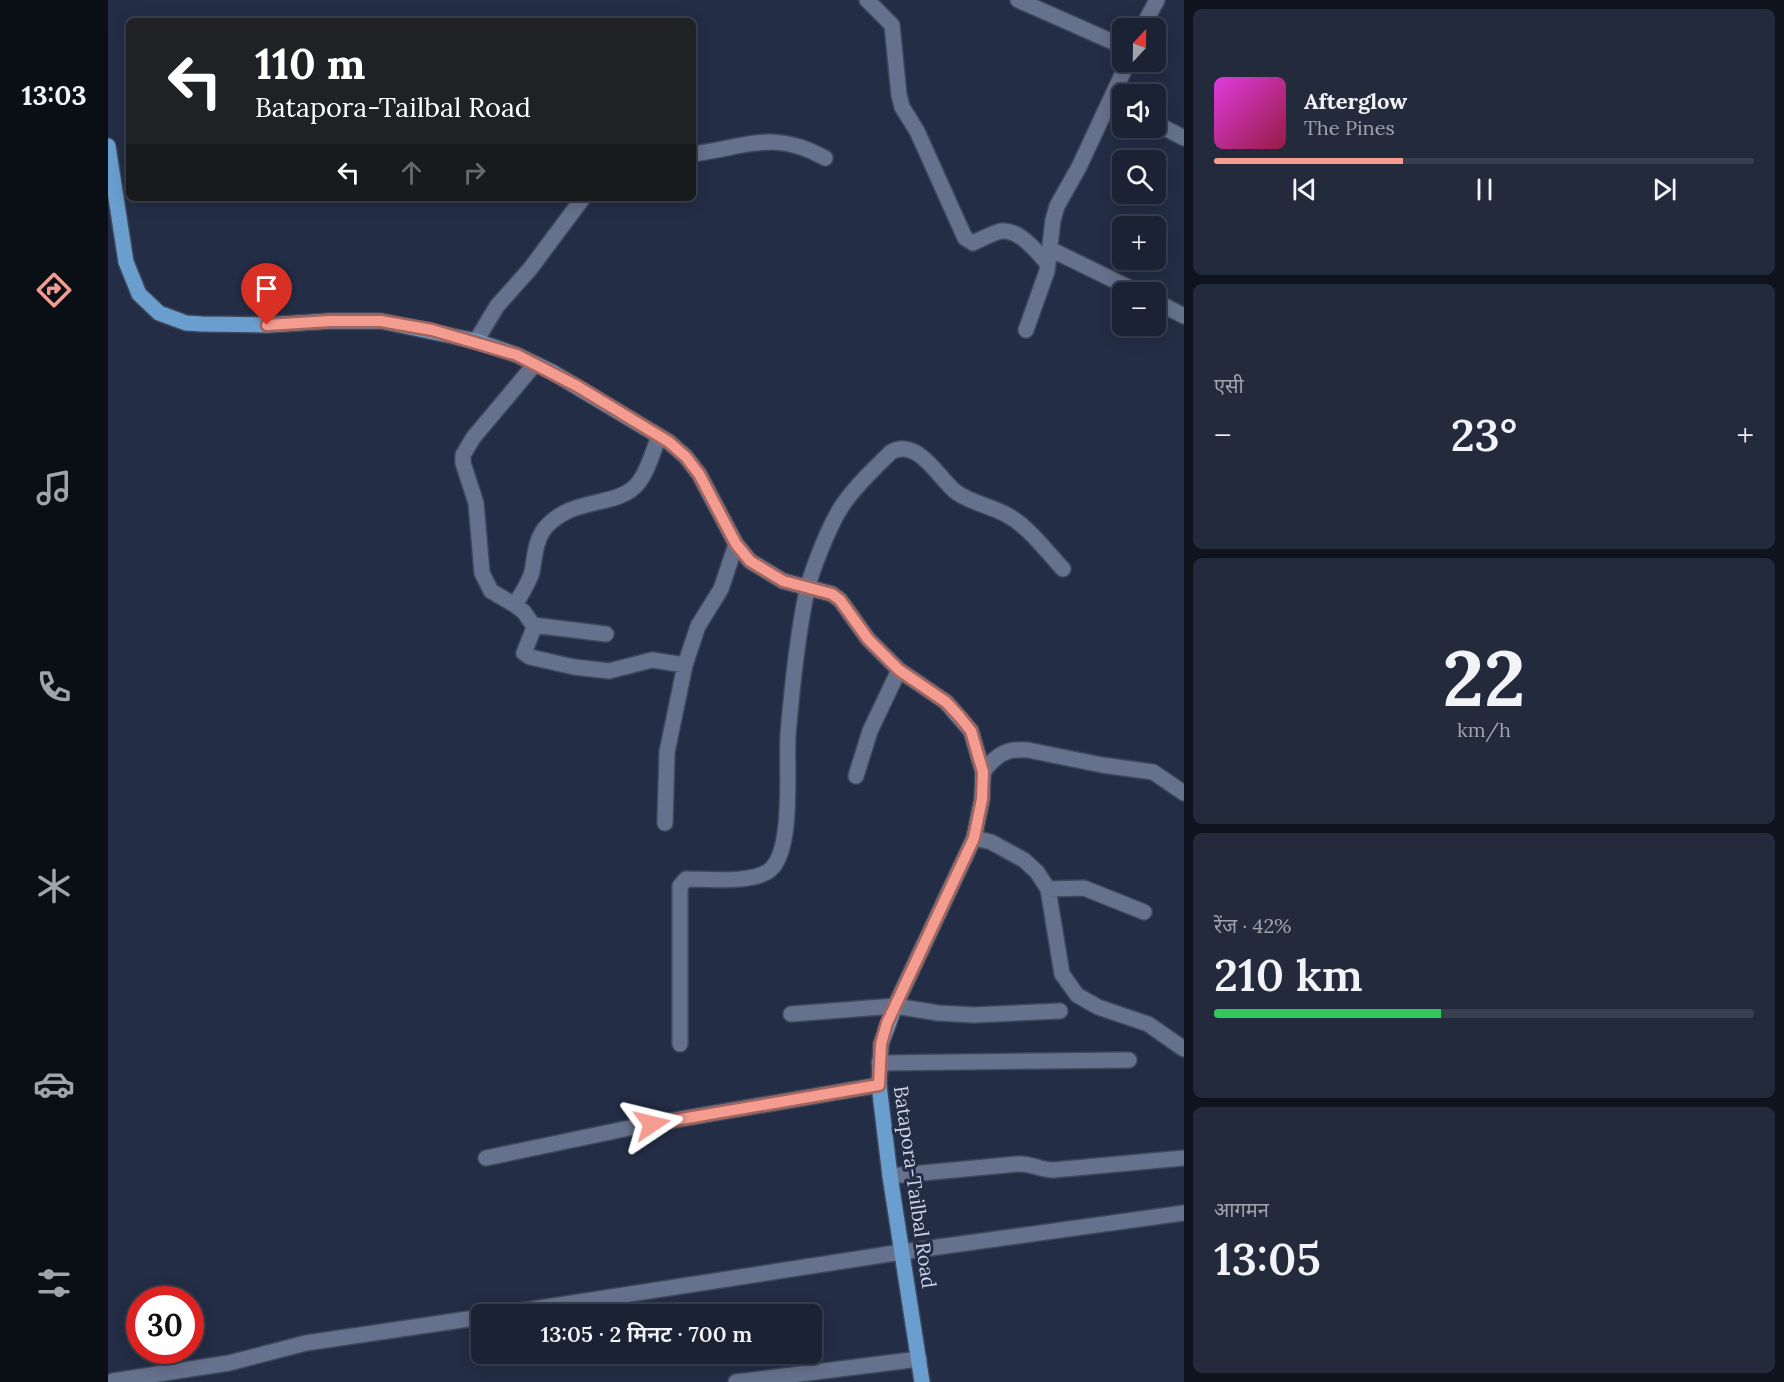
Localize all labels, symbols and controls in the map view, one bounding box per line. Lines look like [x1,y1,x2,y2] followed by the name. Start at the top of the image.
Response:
[1112,18,1166,72] north arrow
[1112,18,1166,336] map controls
[255,37,366,91] text: 110 m
[156,42,234,120] icon: left
[21,78,87,112] text: 13:03
[1112,84,1166,138] button: sound
[1304,87,1407,115] text: Afterglow
[255,90,531,124] text: Batapora-Tailbal Road
[1304,115,1395,140] text: The Pines
[1112,150,1166,204] button: search
[332,156,365,189] icon: left
[395,156,428,189] icon: ahead
[458,156,491,189] icon: right
[1288,173,1321,206] icon: previous
[1468,173,1501,206] icon: pause
[1648,173,1681,206] icon: next
[1112,216,1166,270] button: +
[241,263,292,325] pin
[33,269,75,311] icon: directions
[250,272,283,305] icon: arrive
[1112,282,1166,336] button: −
[1214,373,1244,398] text: एसी
[1451,406,1517,463] text: 23°
[1214,414,1232,456] text: −
[1736,414,1754,456] text: +
[33,467,75,509] icon: music
[1442,628,1526,727] text: 22
[33,666,75,708] icon: phone
[1457,717,1511,742] text: km/h
[33,865,75,907] icon: climate
[1214,913,1292,938] text: रेंज · 42%
[1214,946,1363,1003] text: 210 km
[33,1063,75,1105] icon: car
[889,1084,942,1290] street label: Batapora-Tailbal Road
[620,1092,684,1156] position arrow
[1214,1197,1269,1222] text: आगमन
[1214,1230,1321,1287] text: 13:05
[33,1262,75,1304] icon: filters
[126,1286,204,1364] speed limit sign: 30
[541,1320,752,1348] text: 13:05 · 2 मिनट · 700 m

